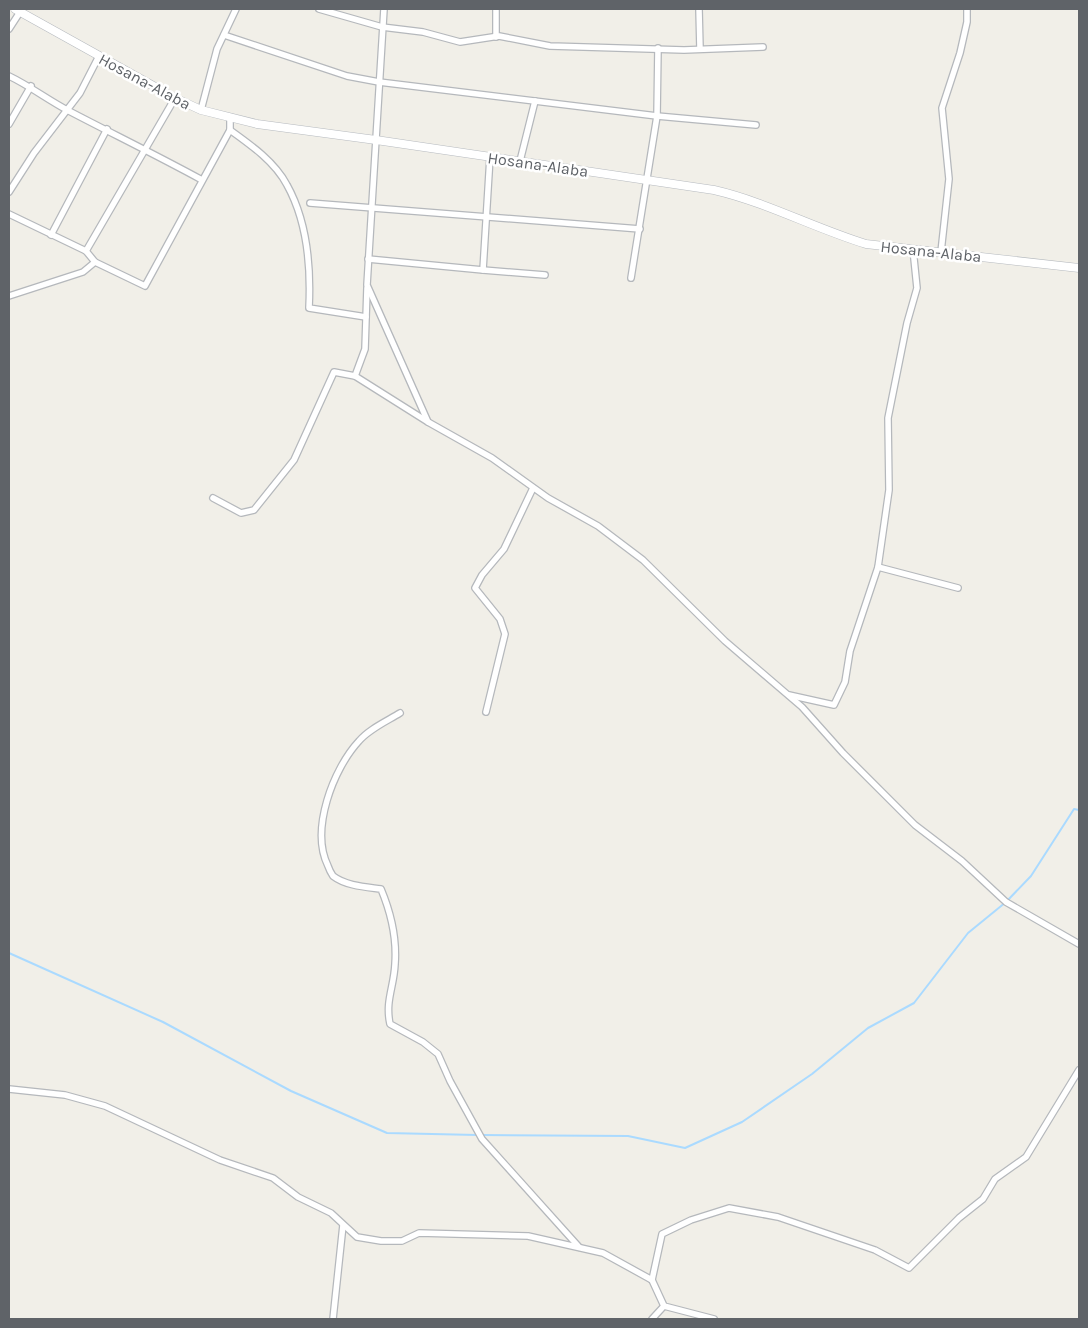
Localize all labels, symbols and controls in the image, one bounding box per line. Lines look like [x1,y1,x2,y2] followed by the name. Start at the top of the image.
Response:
[96,49,194,114] street label: Hosana-Alaba
[486,148,589,181] street label: Hosana-Alaba
[879,237,982,266] street label: Hosana-Alaba

